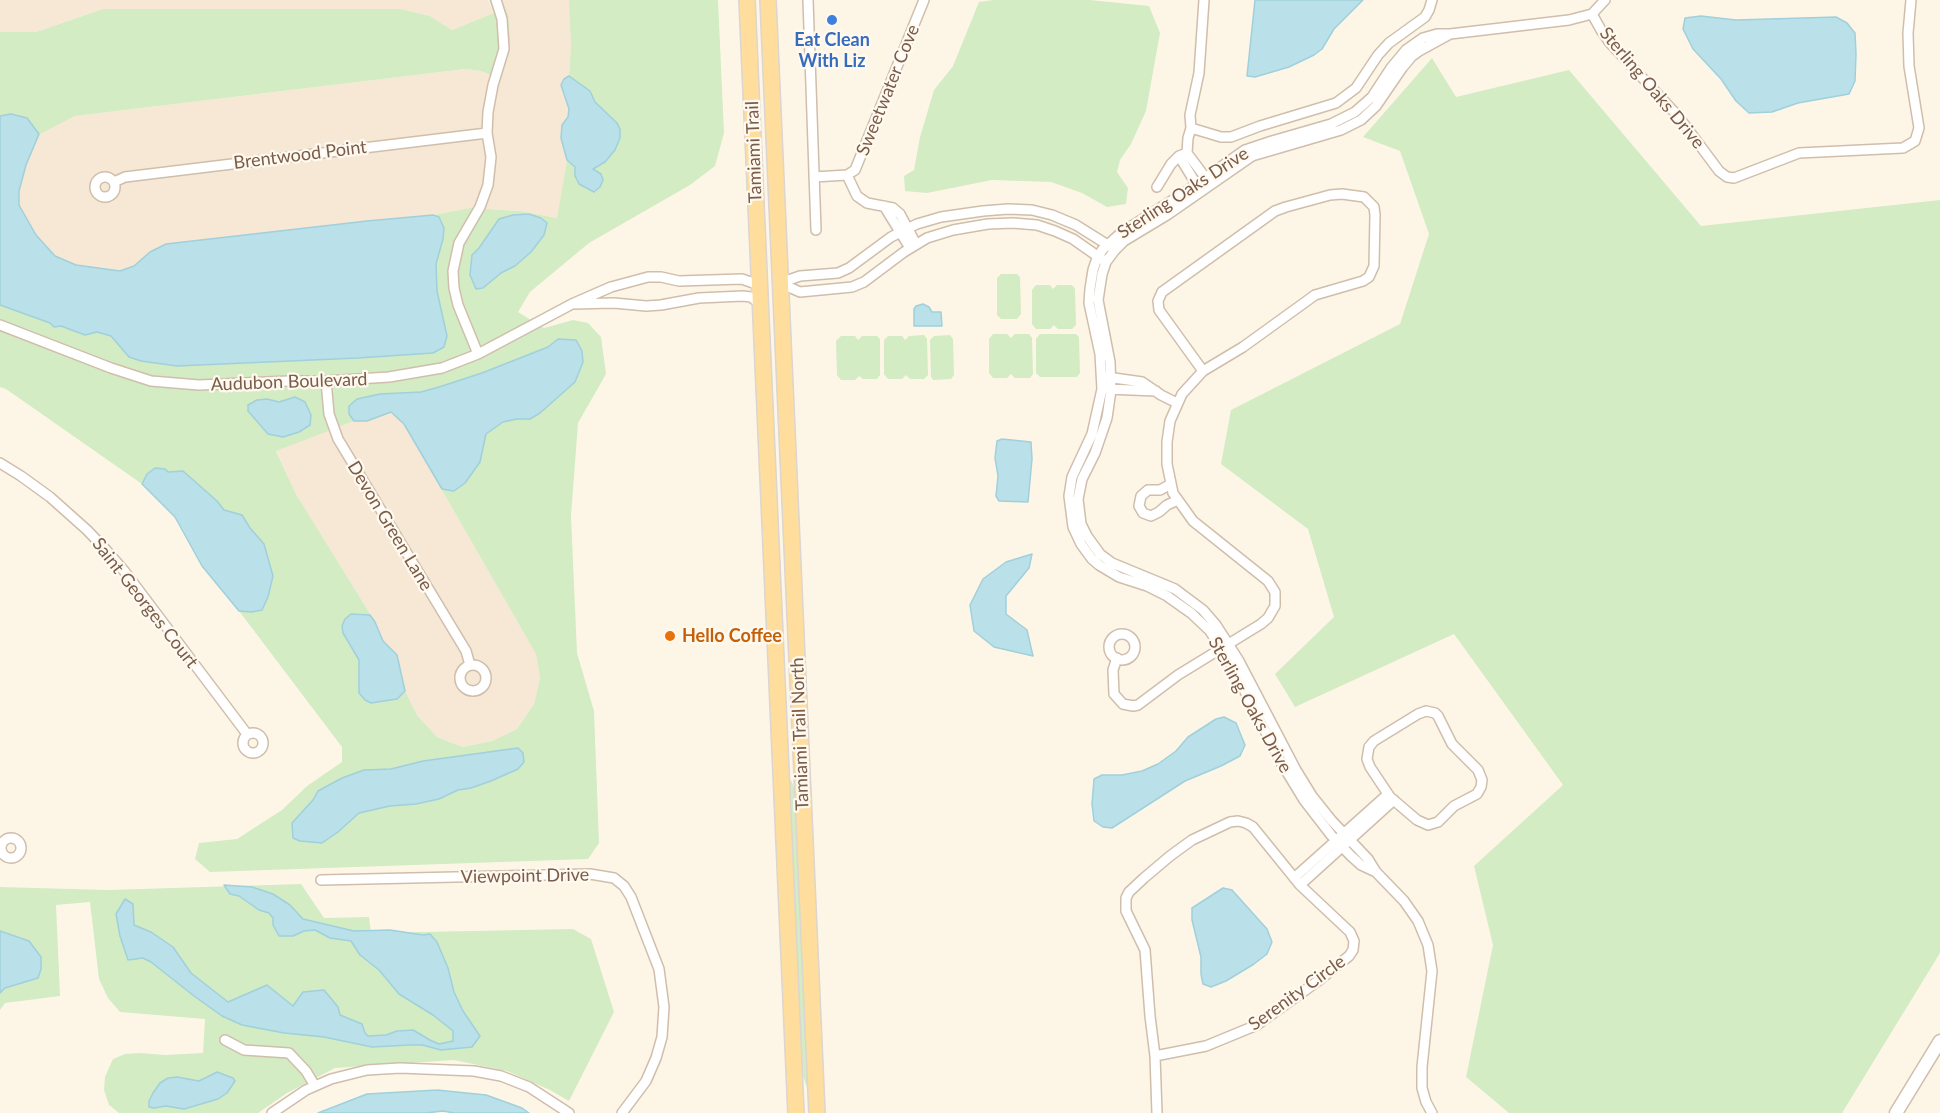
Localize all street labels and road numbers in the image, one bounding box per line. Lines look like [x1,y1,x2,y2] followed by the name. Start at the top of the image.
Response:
[852,21,924,159] street label: Sweetwater Cove
[1595,23,1709,153] street label: Sterling Oaks Drive
[741,101,767,203] street label: Tamiami Trail
[232,136,368,174] street label: Brentwood Point
[1113,143,1253,243] street label: Sterling Oaks Drive
[210,368,368,396] street label: Audubon Boulevard
[343,457,437,595] street label: Devon Green Lane
[87,534,203,672] street label: Saint Georges Court
[1204,633,1296,777] street label: Sterling Oaks Drive
[787,657,813,811] street label: Tamiami Trail North
[461,864,589,888] street label: Viewpoint Drive
[1244,951,1350,1035] street label: Serenity Circle

